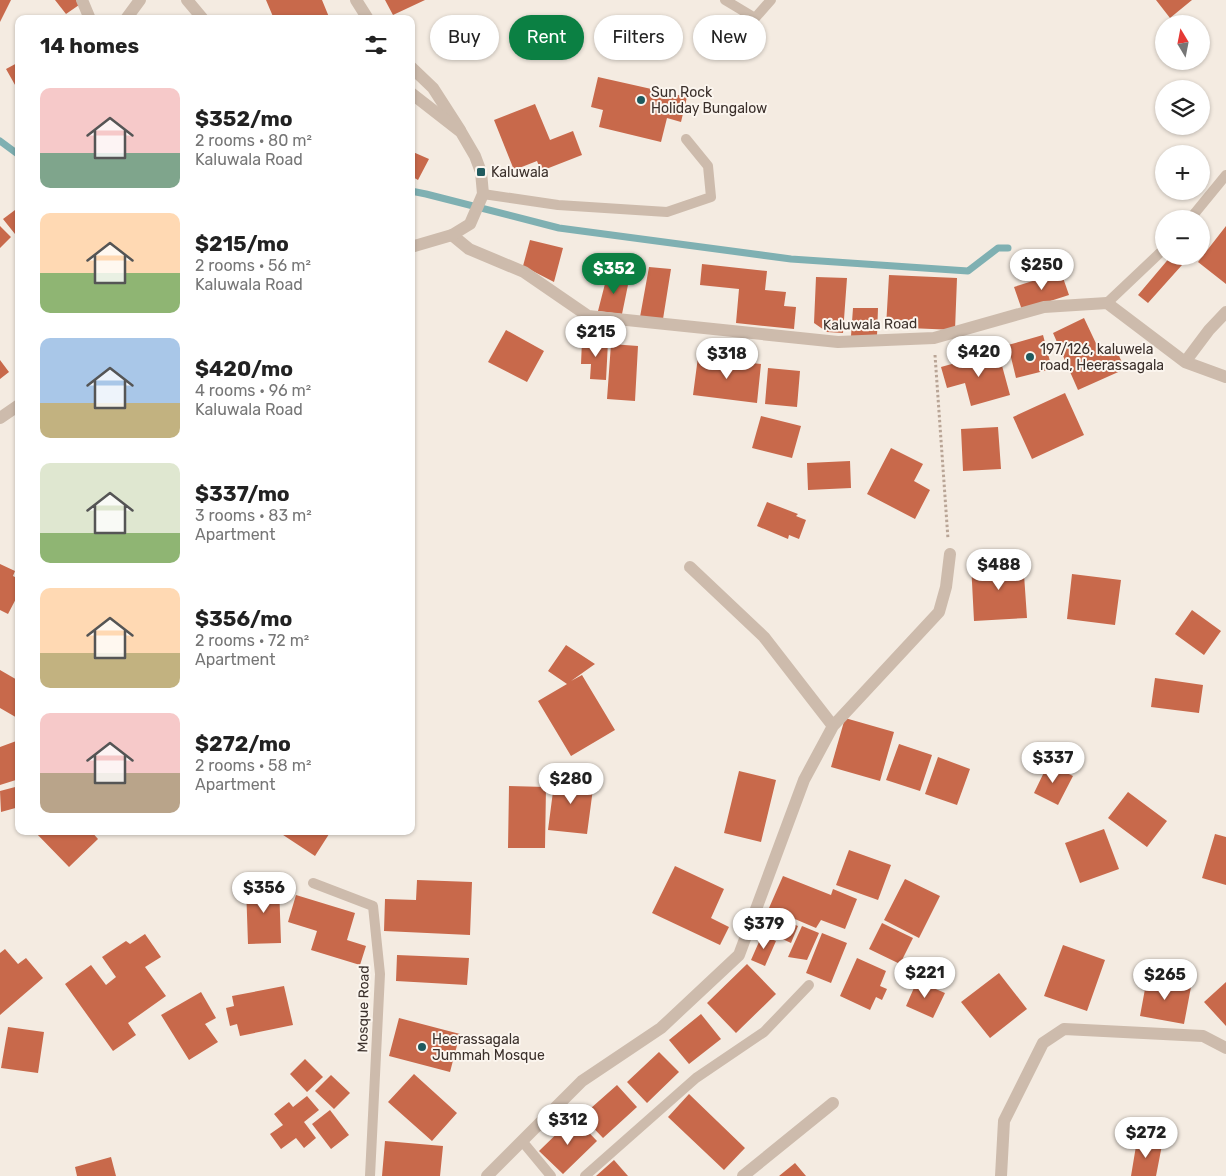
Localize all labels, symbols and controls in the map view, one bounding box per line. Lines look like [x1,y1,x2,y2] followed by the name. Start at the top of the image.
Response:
[430,15,499,60] chip: Buy
[509,15,584,60] chip: Rent
[594,15,683,60] chip: Filters
[693,15,766,60] chip: New
[1155,15,1210,70] north arrow
[1155,15,1210,265] map controls
[362,31,390,59] icon: filters
[40,33,139,58] text: 14 homes
[1155,80,1210,135] button: layers
[651,84,767,117] place label: Sun Rock Holiday Bungalow
[635,94,647,106] marker: Sun Rock Holiday Bungalow
[195,106,292,131] text: $352/mo
[80,108,140,168] icon: home
[195,131,312,150] text: 2 rooms · 80 m²
[1155,145,1210,200] button: +
[195,150,303,169] text: Kaluwala Road
[491,164,549,181] place label: Kaluwala
[475,166,487,178] marker: Kaluwala
[1155,210,1210,265] button: −
[195,231,289,256] text: $215/mo
[80,233,140,293] icon: home
[1012,248,1072,291] pin: $250
[584,252,644,295] pin: $352
[1021,255,1063,274] text: $250
[195,256,311,275] text: 2 rooms · 56 m²
[593,259,635,278] text: $352
[195,275,303,294] text: Kaluwala Road
[823,315,917,334] street label: Kaluwala Road
[566,316,626,358] pin: $215
[576,322,616,341] text: $215
[949,336,1009,378] pin: $420
[697,338,757,380] pin: $318
[1040,341,1164,374] place label: 197/126, kaluwela road, Heerassagala
[958,342,1000,361] text: $420
[707,344,747,363] text: $318
[1024,351,1036,363] marker: 197/126, kaluwela road, Heerassagala
[195,356,293,381] text: $420/mo
[80,358,140,418] icon: home
[195,381,311,400] text: 4 rooms · 96 m²
[195,400,303,419] text: Kaluwala Road
[195,481,290,506] text: $337/mo
[80,483,140,543] icon: home
[195,506,312,525] text: 3 rooms · 83 m²
[195,525,275,544] text: Apartment
[969,548,1029,591] pin: $488
[977,555,1021,574] text: $488
[195,606,292,631] text: $356/mo
[80,608,140,668] icon: home
[195,631,309,650] text: 2 rooms · 72 m²
[195,650,275,669] text: Apartment
[195,731,291,756] text: $272/mo
[80,733,140,793] icon: home
[1023,742,1083,784] pin: $337
[1033,748,1073,767] text: $337
[195,756,311,775] text: 2 rooms · 58 m²
[541,762,601,805] pin: $280
[550,769,592,788] text: $280
[195,775,275,794] text: Apartment
[234,872,294,914] pin: $356
[243,878,285,897] text: $356
[734,908,794,950] pin: $379
[744,914,784,933] text: $379
[895,956,955,999] pin: $221
[1135,958,1195,1001] pin: $265
[905,963,945,982] text: $221
[354,965,373,1053] street label: Mosque Road
[1144,965,1186,984] text: $265
[432,1031,545,1064] place label: Heerassagala Jummah Mosque
[416,1041,428,1053] marker: Heerassagala Jummah Mosque
[538,1104,598,1146] pin: $312
[548,1110,588,1129] text: $312
[1116,1116,1176,1159] pin: $272
[1126,1123,1166,1142] text: $272

